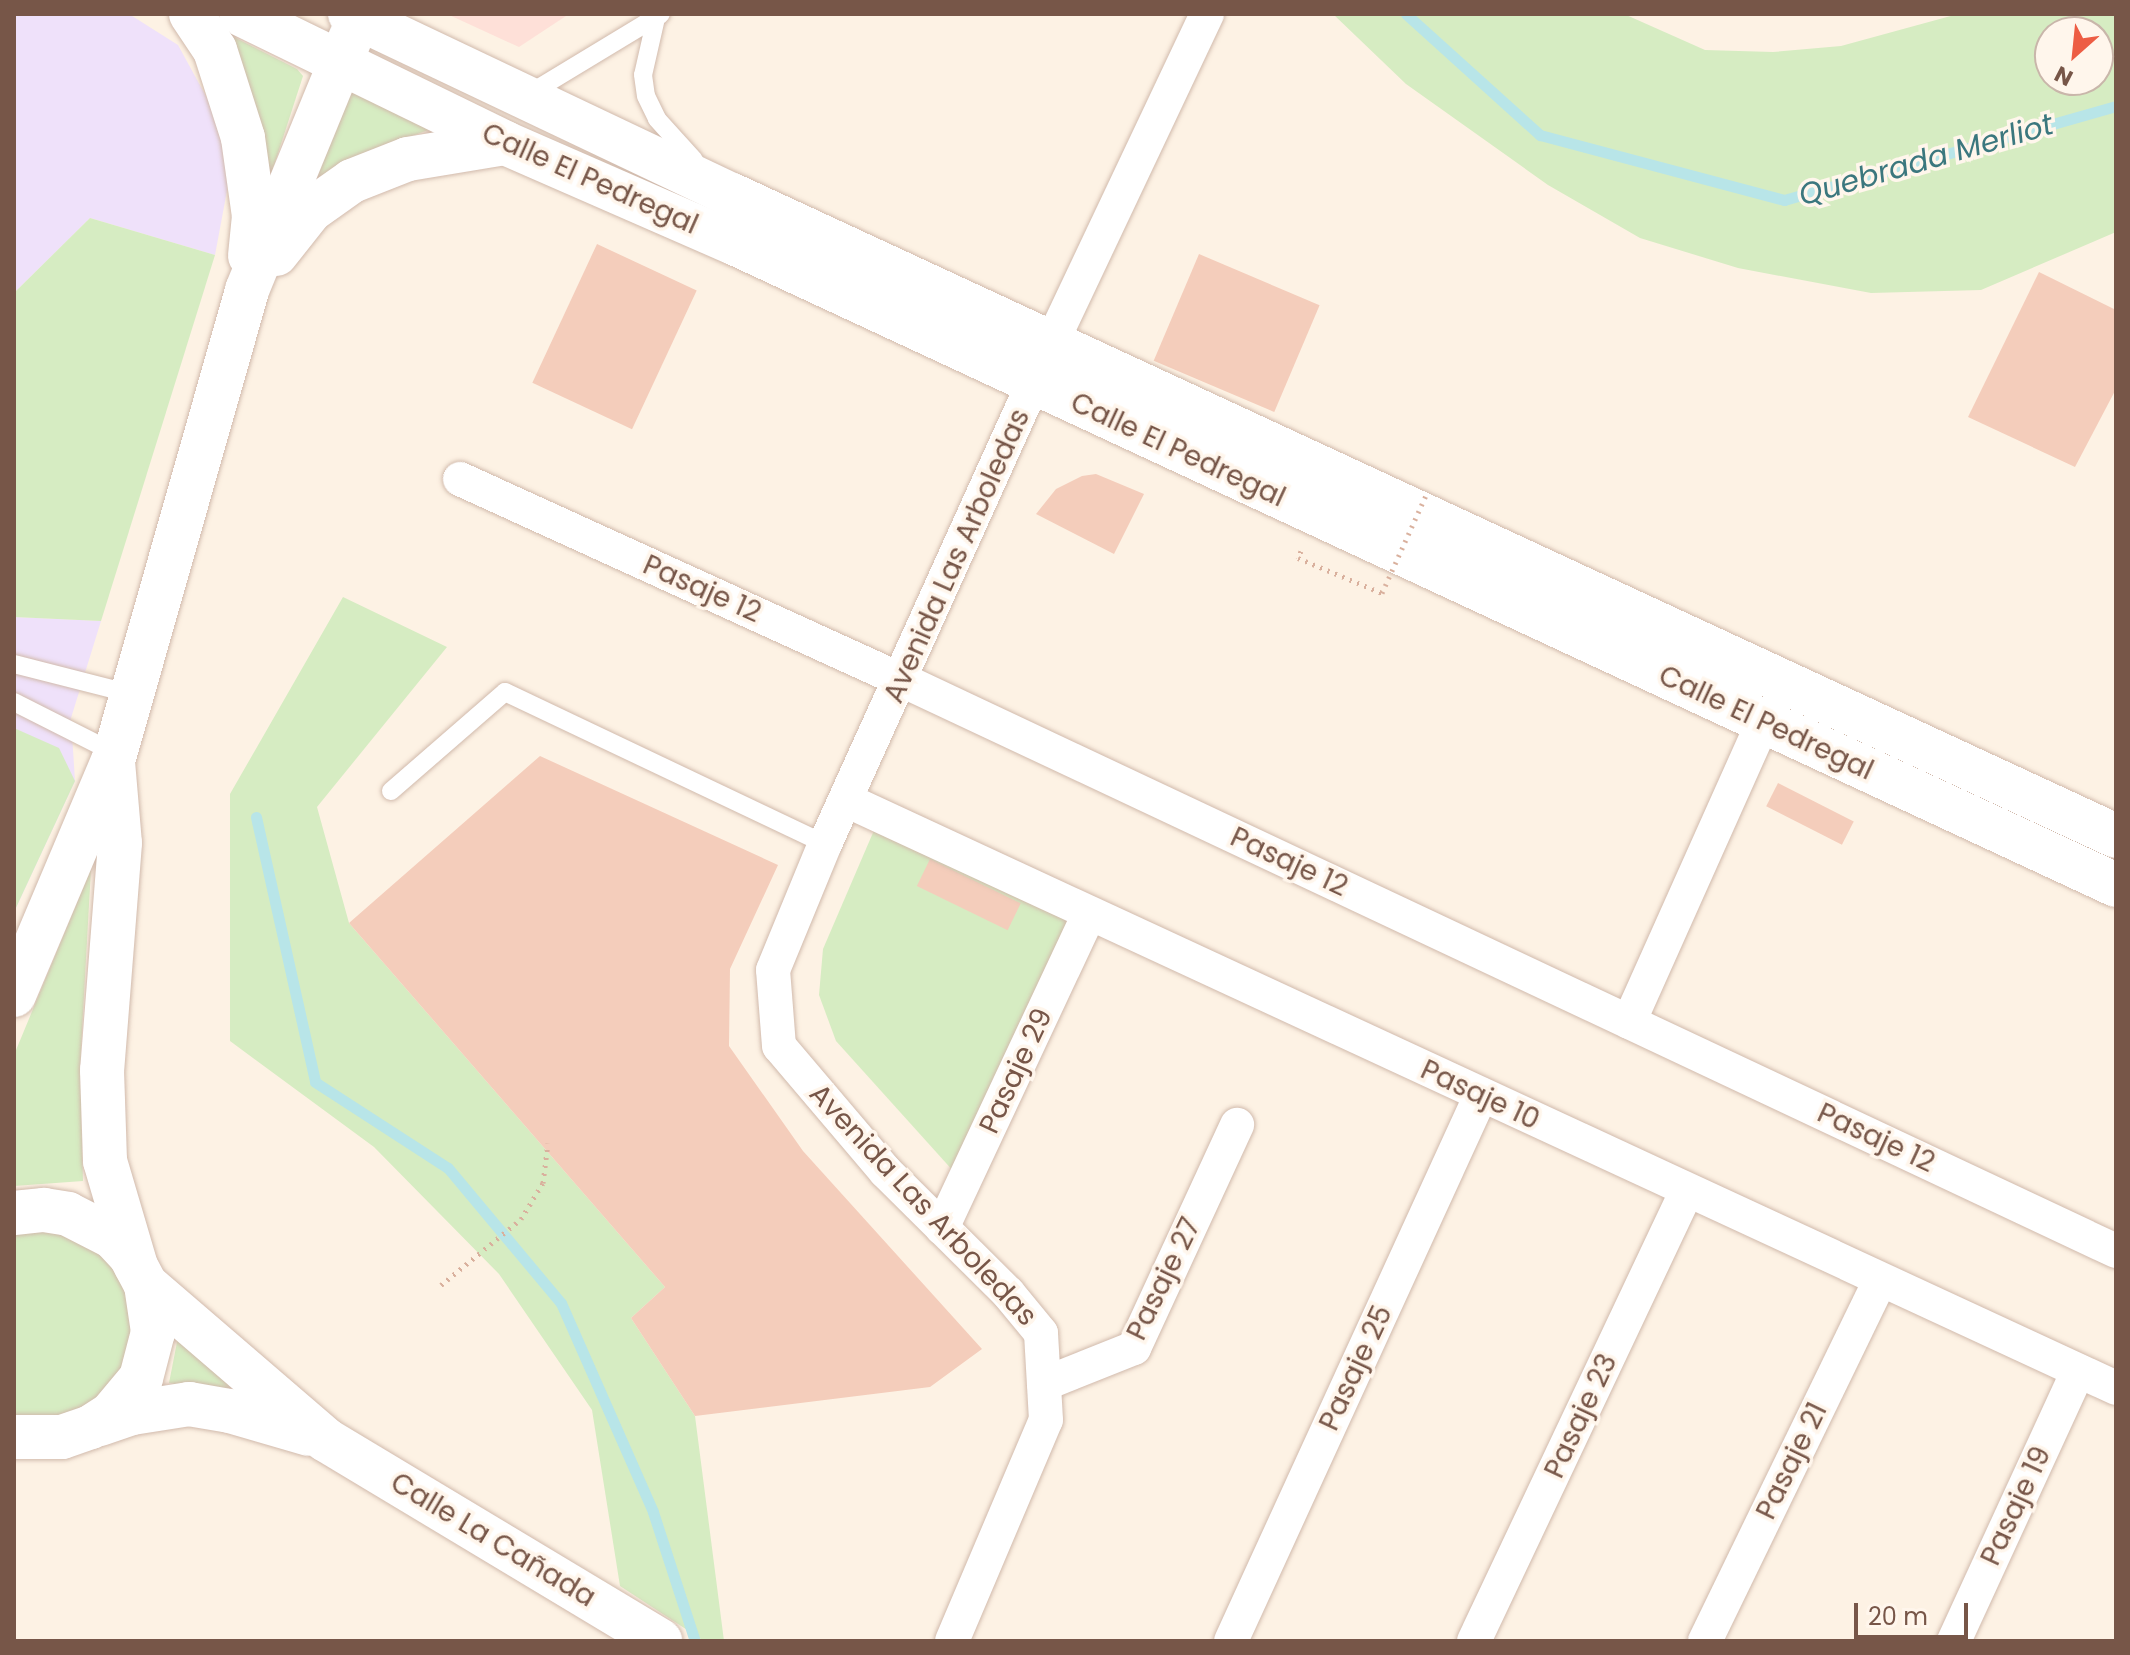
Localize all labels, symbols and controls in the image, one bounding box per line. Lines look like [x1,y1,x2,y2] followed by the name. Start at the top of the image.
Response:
[2034,16,2114,96] north arrow
[2049,58,2078,94] text: N
[1795,106,2057,214] water label: Quebrada Merliot
[477,116,703,242] street label: Calle El Pedregal
[1065,386,1291,514] street label: Calle El Pedregal
[877,404,1037,708] street label: Avenida Las Arboledas
[638,548,766,630] street label: Pasaje 12
[1653,659,1879,787] street label: Calle El Pedregal
[1225,820,1353,904] street label: Pasaje 12
[972,1003,1060,1139] street label: Pasaje 29
[1415,1053,1545,1137] street label: Pasaje 10
[802,1077,1044,1333] street label: Avenida Las Arboledas
[1812,1096,1940,1180] street label: Pasaje 12
[1120,1212,1208,1346] street label: Pasaje 27
[1312,1300,1400,1436] street label: Pasaje 25
[1538,1349,1624,1483] street label: Pasaje 23
[1749,1397,1835,1525] street label: Pasaje 21
[1974,1441,2058,1571] street label: Pasaje 19
[385,1466,601,1614] street label: Calle La Cañada
[1858,1587,1972,1637] scale bar
[1868,1600,1928,1633] text: 20 m

